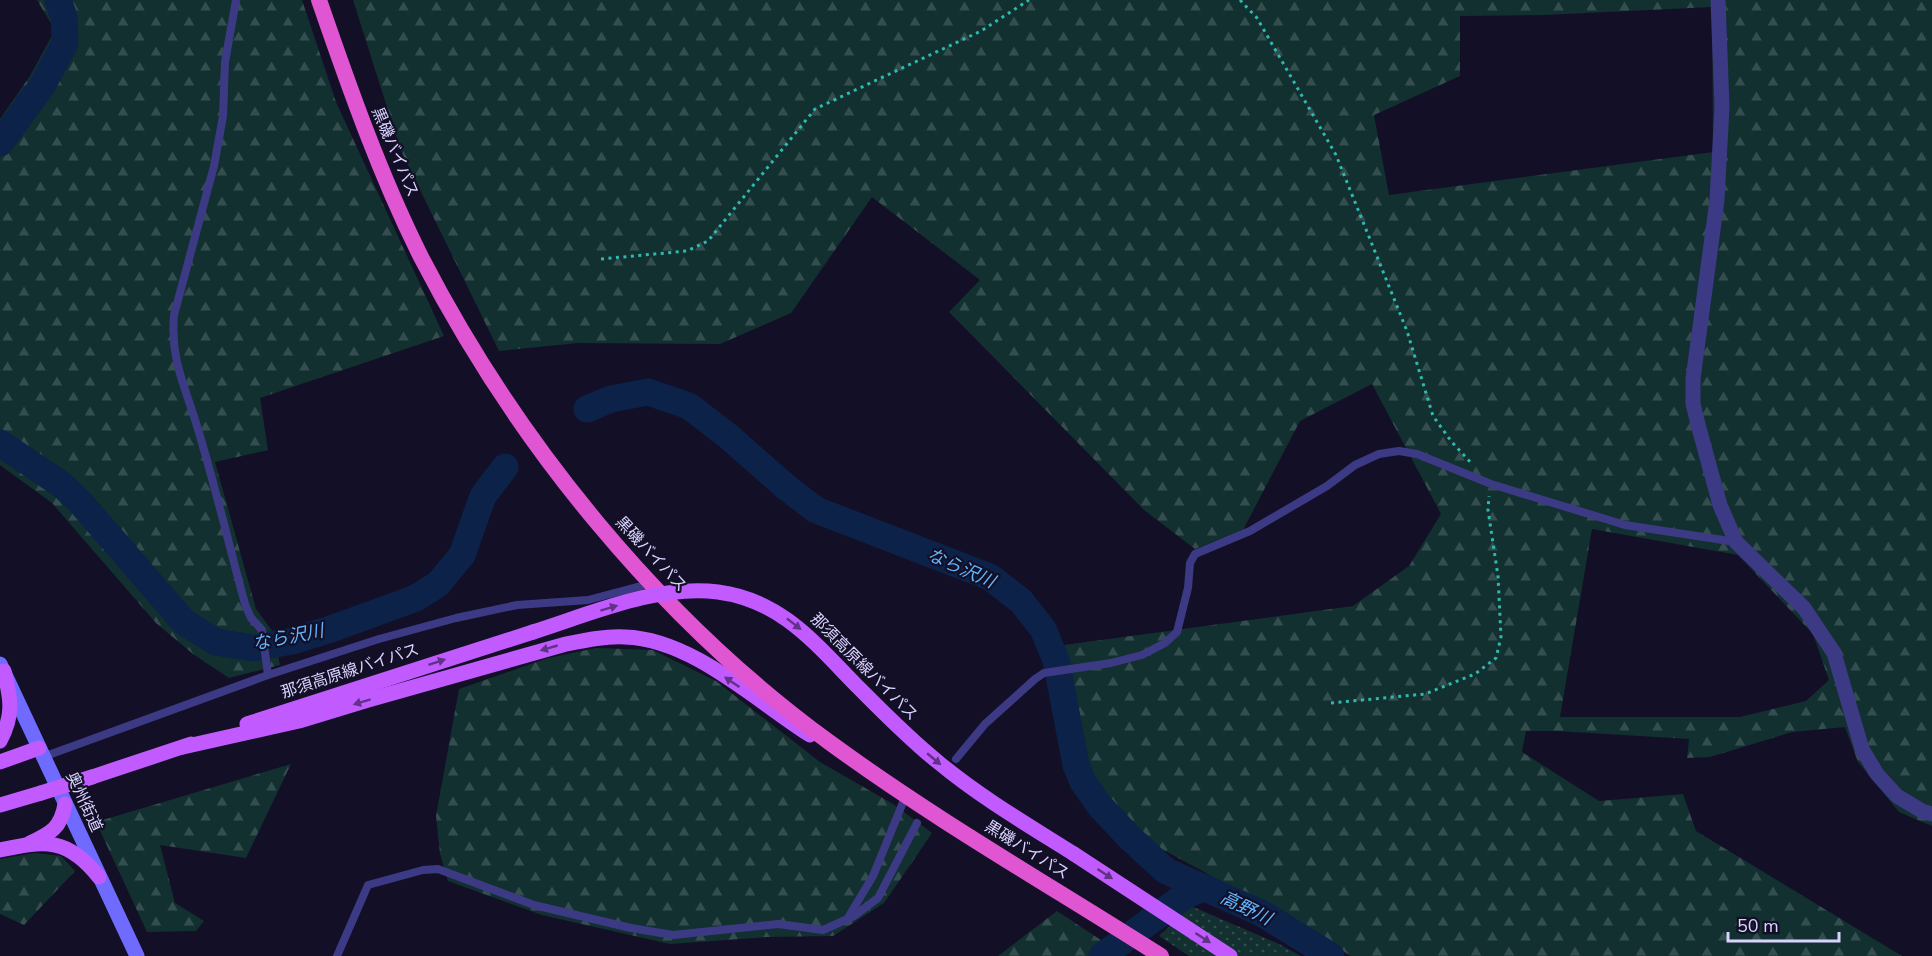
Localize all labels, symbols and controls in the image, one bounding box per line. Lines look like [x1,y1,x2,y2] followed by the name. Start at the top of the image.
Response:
[366,104,424,200] street label: 黒磯バイパス
[610,512,692,596] street label: 黒磯バイパス
[923,542,1001,594] water label: なら沢川
[600,603,618,612] one-way arrow
[805,608,923,726] street label: 那須高原線バイパス
[786,617,802,630] one-way arrow
[250,618,328,656] water label: なら沢川
[278,638,422,704] street label: 那須高原線バイパス
[540,644,558,654] one-way arrow
[428,657,446,666] one-way arrow
[725,676,741,688] one-way arrow
[353,698,371,707] one-way arrow
[926,752,941,765] one-way arrow
[61,768,107,836] street label: 奥州街道
[981,815,1073,885] street label: 黒磯バイパス
[1097,868,1113,879] one-way arrow
[1216,885,1277,931] water label: 高野川
[1728,905,1839,943] scale bar
[1737,914,1779,938] text: 50 m
[1195,932,1211,943] one-way arrow

